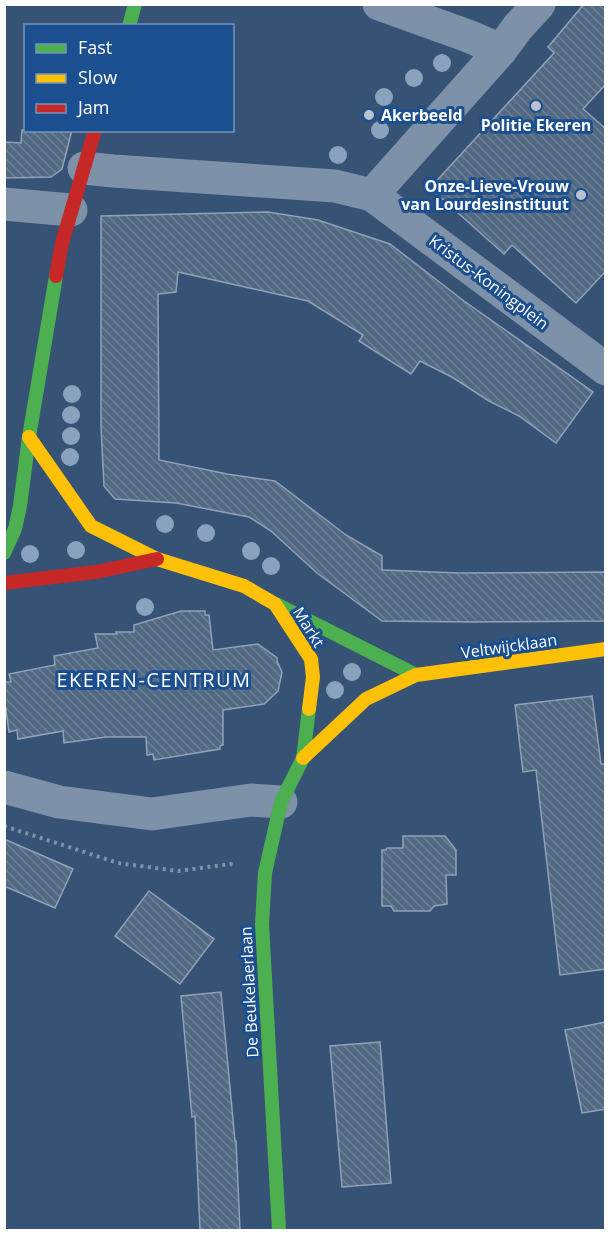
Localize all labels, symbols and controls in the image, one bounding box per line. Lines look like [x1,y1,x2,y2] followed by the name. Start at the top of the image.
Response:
[24,24,234,132] legend
[78,35,112,59] text: Fast
[78,65,117,89] text: Slow
[76,95,110,119] text: Jam
[529,99,543,113] marker: Politie Ekeren
[381,104,463,126] place label: Akerbeeld
[362,108,376,122] marker: Akerbeeld
[481,114,591,136] place label: Politie Ekeren
[401,175,569,215] place label: Onze-Lieve-Vrouw van Lourdesinstituut
[574,188,588,202] marker: Onze-Lieve-Vrouw van Lourdesinstituut
[425,230,553,334] street label: Kristus-Koningplein
[288,603,330,652] street label: Markt
[460,628,558,664] street label: Veltwijcklaan
[56,666,252,693] district label: EKEREN-CENTRUM
[235,926,263,1058] street label: De Beukelaerlaan

